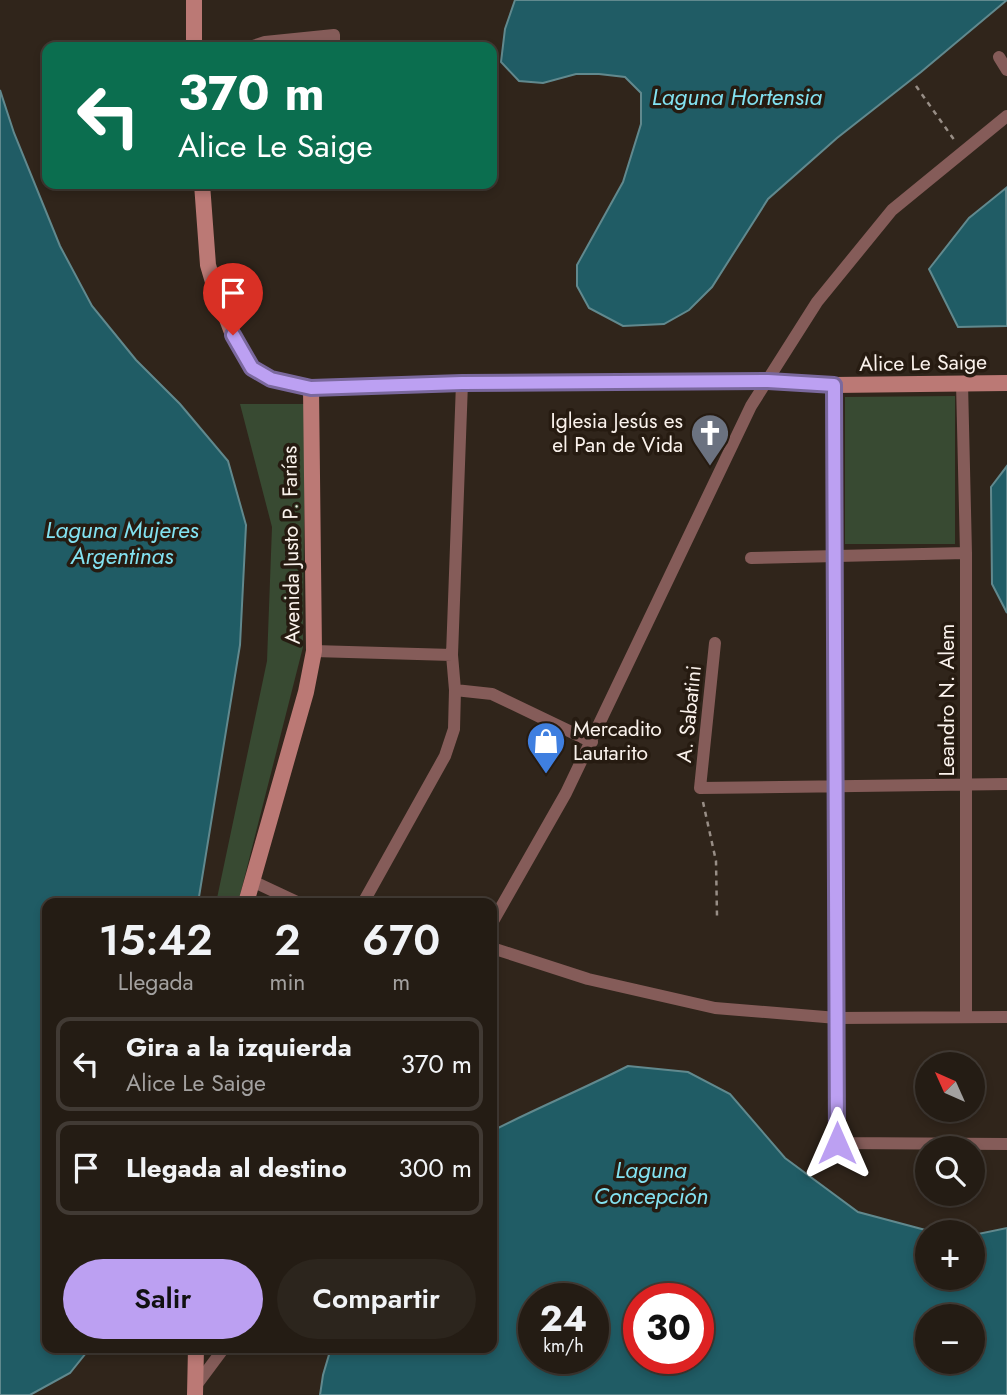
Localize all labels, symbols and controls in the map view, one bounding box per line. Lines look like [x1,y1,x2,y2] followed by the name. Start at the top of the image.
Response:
[178,58,325,128] text: 370 m
[63,70,154,161] icon: left
[652,80,822,114] water label: Laguna Hortensia
[178,123,373,169] text: Alice Le Saige
[203,263,263,335] pin
[214,274,252,312] icon: arrive
[859,347,987,379] street label: Alice Le Saige
[551,406,683,460] place label: Iglesia Jesús es el Pan de Vida
[689,412,731,467] church icon: Iglesia Jesús es el Pan de Vida
[274,445,308,645] street label: Avenida Justo P. Farías
[45,513,200,573] water label: Laguna Mujeres Argentinas
[932,624,962,776] street label: Leandro N. Alem
[669,664,709,764] street label: A. Sabatini
[573,714,662,768] place label: Mercadito Lautarito
[525,720,567,775] shop icon: Mercadito Lautarito
[99,910,213,971] text: 15:42
[274,910,301,971] text: 2
[362,910,440,971] text: 670
[118,965,194,999] text: Llegada
[269,965,305,999] text: min
[392,965,410,999] text: m
[126,1028,352,1066] text: Gira a la izquierda
[67,1045,105,1083] icon: left
[401,1045,472,1083] text: 370 m
[915,1052,985,1122] north arrow
[915,1052,985,1374] map controls
[126,1066,266,1100] text: Alice Le Saige
[800,1106,874,1180] position arrow
[915,1136,985,1206] button: search
[67,1149,105,1187] icon: arrive
[126,1149,347,1187] text: Llegada al destino
[399,1149,472,1187] text: 300 m
[594,1153,708,1213] water label: Laguna Concepción
[915,1220,985,1290] button: +
[63,1259,263,1339] button: Salir
[277,1259,476,1339] button: Compartir
[623,1283,714,1374] speed limit sign: 30
[540,1294,587,1344] text: 24
[915,1304,985,1374] button: −
[543,1333,584,1359] text: km/h

